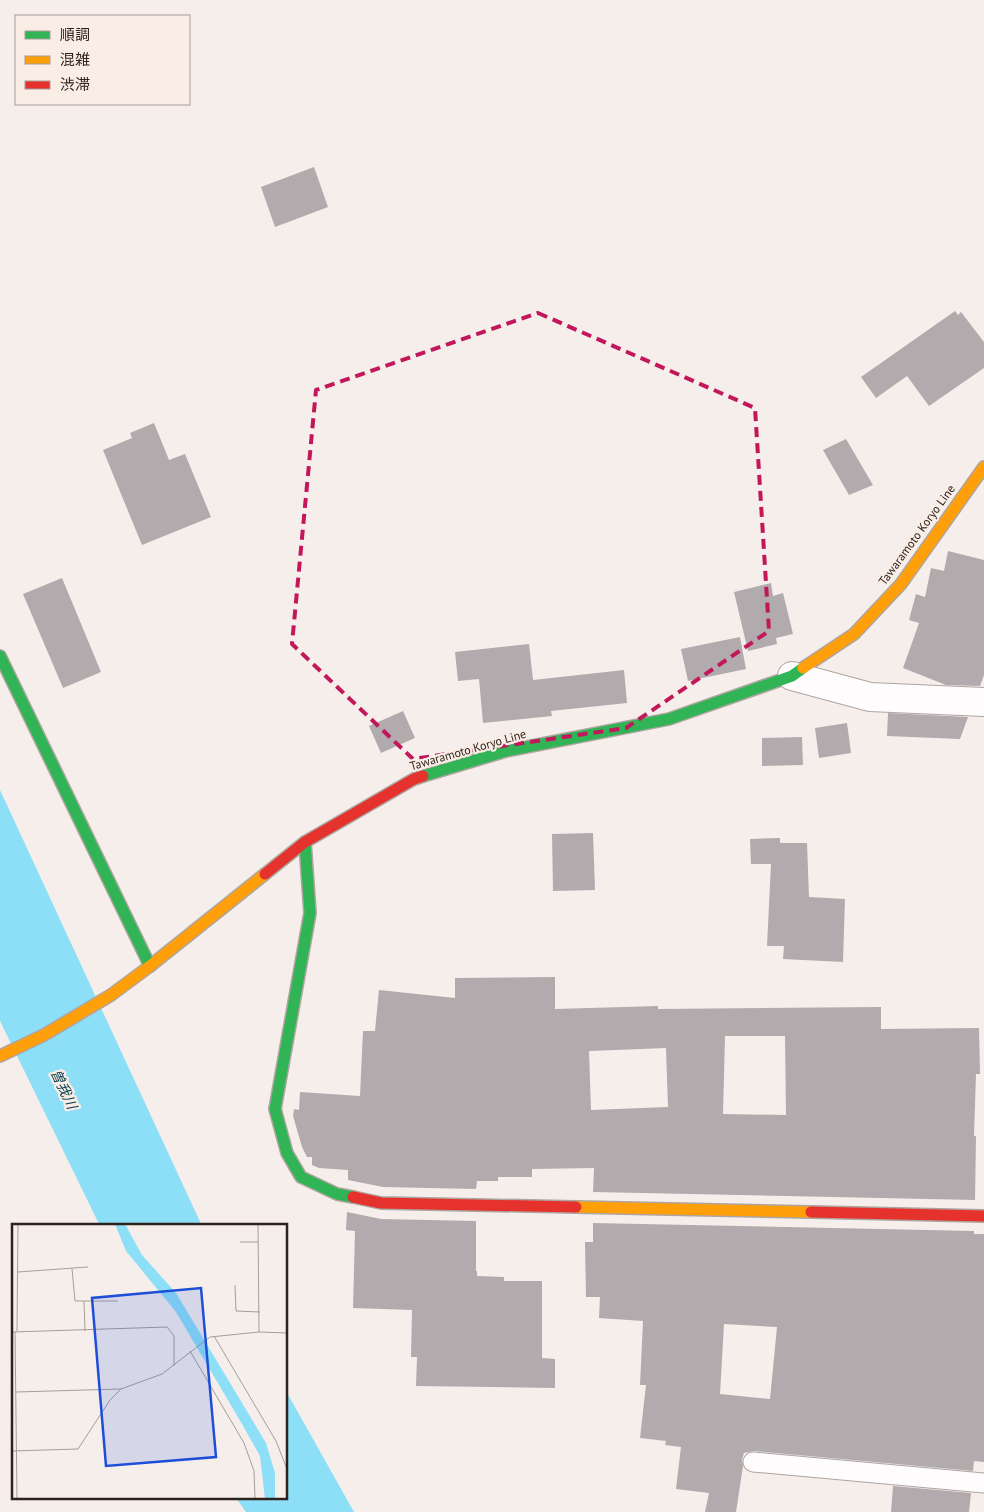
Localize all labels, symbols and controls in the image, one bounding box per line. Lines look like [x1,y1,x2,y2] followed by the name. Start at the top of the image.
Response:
[15,15,190,105] legend
[60,25,90,44] text: 順調
[60,50,90,69] text: 混雑
[60,75,90,94] text: 渋滞
[875,482,958,588] street label: Tawaramoto Koryo Line
[408,726,528,773] street label: Tawaramoto Koryo Line
[47,1066,82,1114] water label: 曽我川
[12,1224,288,1500] inset map

